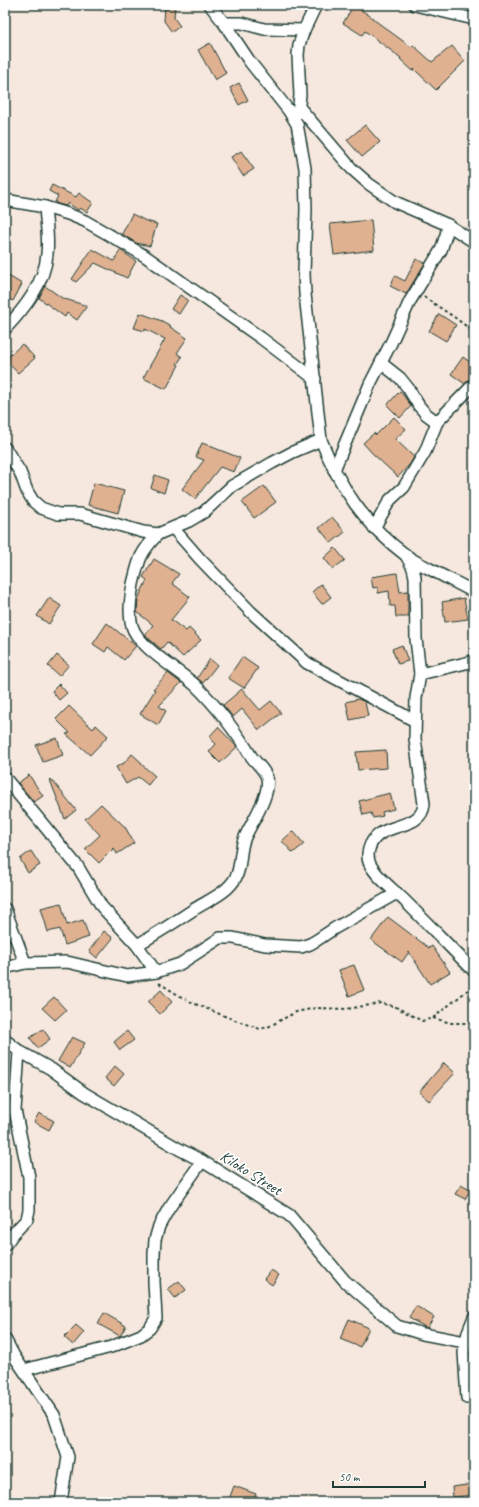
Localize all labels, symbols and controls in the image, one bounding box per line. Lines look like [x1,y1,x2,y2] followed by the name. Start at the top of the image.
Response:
[216,1146,287,1201] street label: Kiloko Street
[333,1463,425,1489] scale bar
[339,1469,361,1485] text: 50 m

